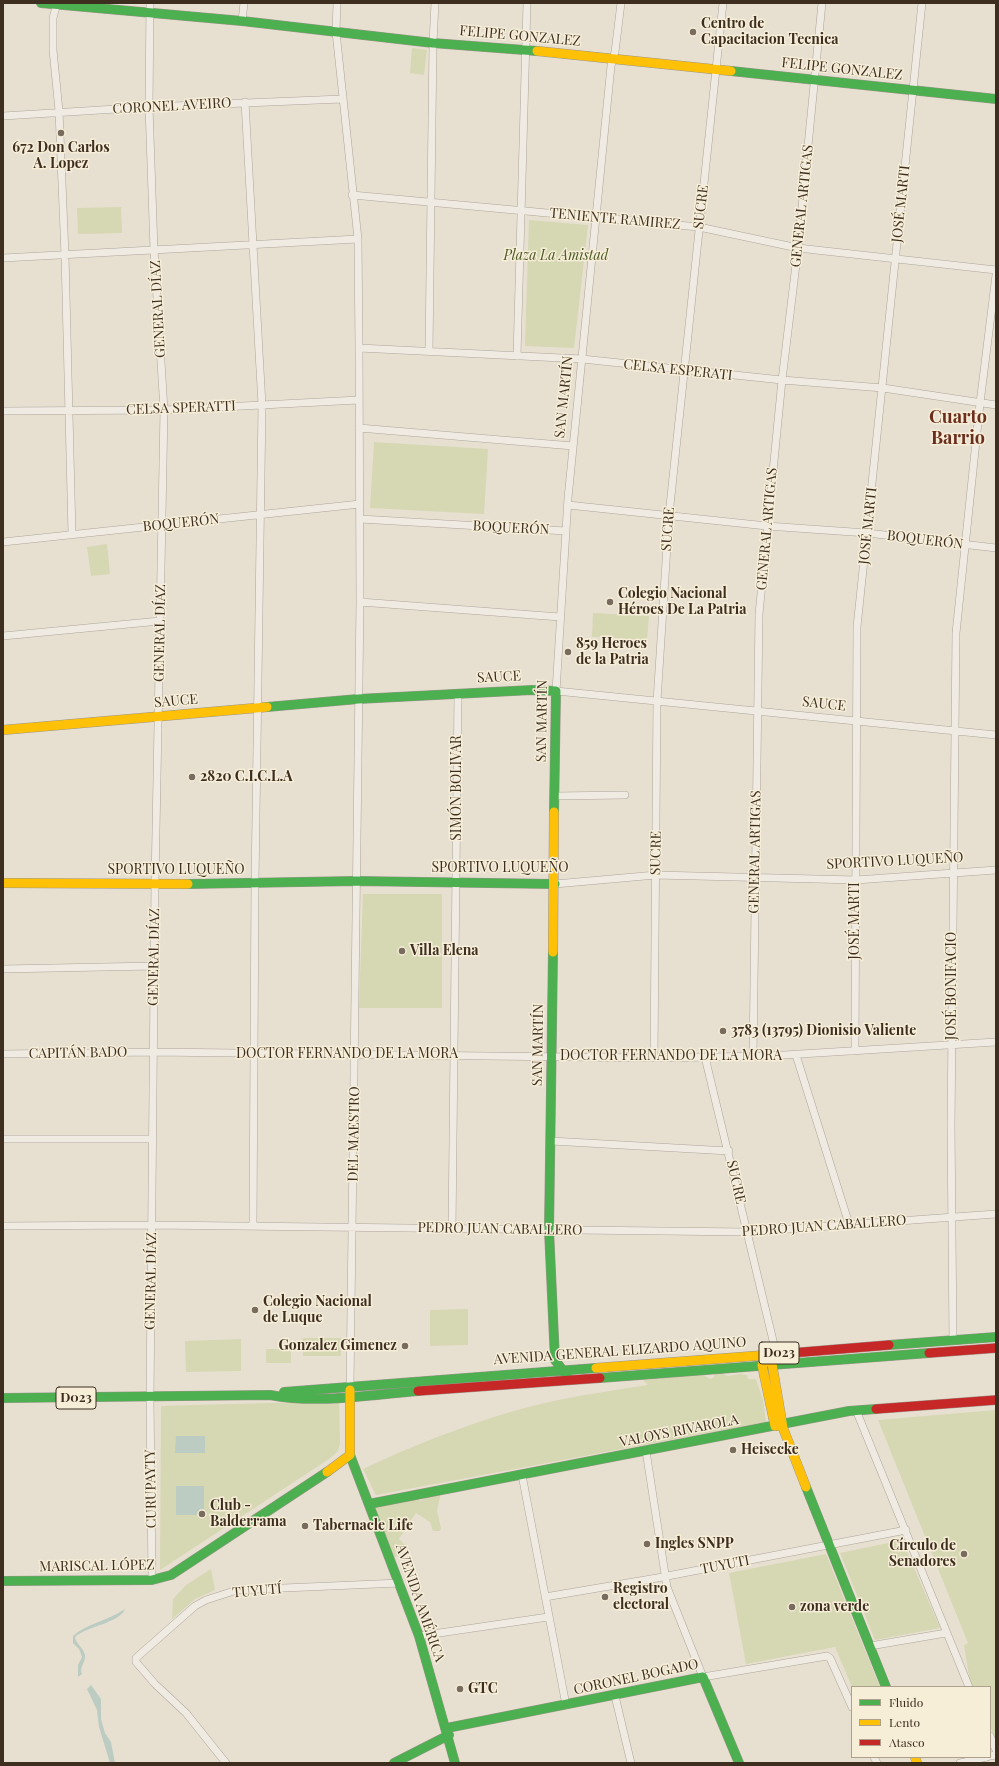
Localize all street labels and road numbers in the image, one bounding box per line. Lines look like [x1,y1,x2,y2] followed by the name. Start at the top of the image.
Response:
[459,22,581,50] street label: FELIPE GONZALEZ
[781,54,903,84] street label: FELIPE GONZALEZ
[112,94,232,118] street label: CORONEL AVEIRO
[787,144,817,268] street label: GENERAL ARTIGAS
[889,165,913,243] street label: JOSÉ MARTI
[690,184,712,230] street label: SUCRE
[549,205,681,233] street label: TENIENTE RAMIREZ
[147,260,169,358] street label: GENERAL DÍAZ
[551,355,577,439] street label: SAN MARTÍN
[623,356,733,384] street label: CELSA ESPERATI
[126,398,236,418] street label: CELSA SPERATTI
[753,467,781,591] street label: GENERAL ARTIGAS
[856,487,880,565] street label: JOSÉ MARTI
[658,506,678,552] street label: SUCRE
[142,511,220,535] street label: BOQUERÓN
[472,518,550,538] street label: BOQUERÓN
[886,527,964,553] street label: BOQUERÓN
[151,584,169,682] street label: GENERAL DÍAZ
[477,667,521,687] street label: SAUCE
[533,680,551,762] street label: SAN MARTÍN
[153,691,199,711] street label: SAUCE
[801,693,847,715] street label: SAUCE
[449,735,465,841] street label: SIMÓN BOLIVAR
[746,790,764,914] street label: GENERAL ARTIGAS
[647,831,665,875] street label: SUCRE
[826,849,964,873] street label: SPORTIVO LUQUEÑO
[431,860,569,876] street label: SPORTIVO LUQUEÑO
[107,862,245,878] street label: SPORTIVO LUQUEÑO
[847,882,863,960] street label: JOSÉ MARTI
[145,908,163,1006] street label: GENERAL DÍAZ
[944,932,960,1040] street label: JOSÉ BONIFACIO
[529,1004,547,1086] street label: SAN MARTÍN
[29,1044,127,1062] street label: CAPITÁN BADO
[236,1046,458,1062] street label: DOCTOR FERNANDO DE LA MORA
[560,1048,782,1064] street label: DOCTOR FERNANDO DE LA MORA
[345,1086,363,1182] street label: DEL MAESTRO
[723,1159,749,1205] street label: SUCRE
[741,1212,907,1240] street label: PEDRO JUAN CABALLERO
[417,1219,583,1239] street label: PEDRO JUAN CABALLERO
[142,1232,160,1330] street label: GENERAL DÍAZ
[493,1334,747,1368] street label: AVENIDA GENERAL ELIZARDO AQUINO
[759,1342,799,1364] road number: D023
[56,1387,96,1409] road number: D023
[618,1411,740,1451] street label: VALOYS RIVAROLA
[142,1450,160,1528] street label: CURUPAYTY
[392,1542,448,1664] street label: AVENIDA AMÉRICA
[699,1552,751,1578] street label: TUYUTI
[39,1557,155,1575] street label: MARISCAL LÓPEZ
[232,1580,282,1602] street label: TUYUTÍ
[572,1656,700,1698] street label: CORONEL BOGADO

